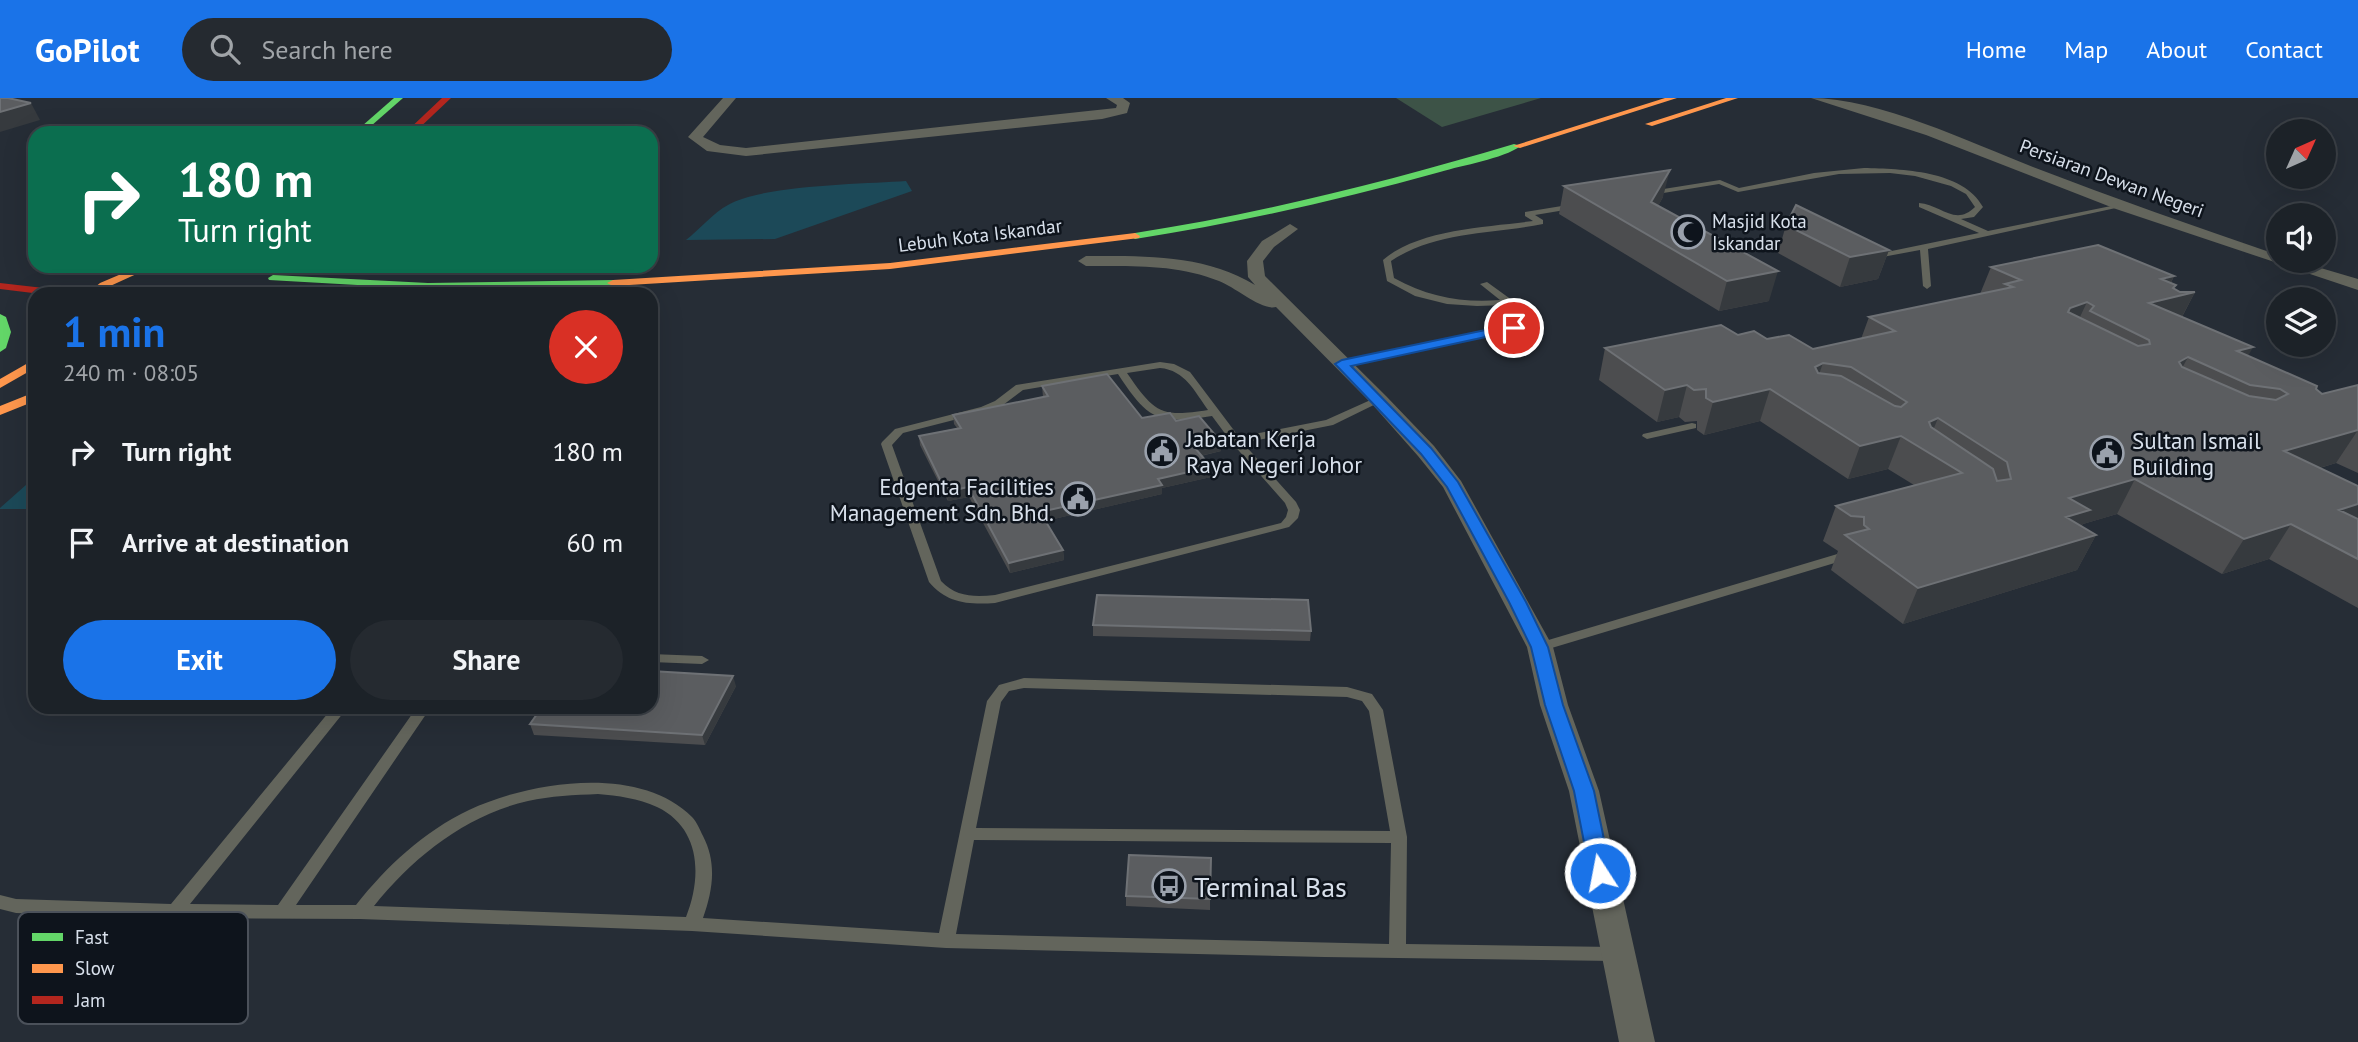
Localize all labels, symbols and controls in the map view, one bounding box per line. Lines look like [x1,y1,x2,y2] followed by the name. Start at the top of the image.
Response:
[182,18,672,81] search box
[35,28,140,71] text: GoPilot
[206,30,244,68] icon: search
[262,33,393,66] text: Search here
[1966,34,2026,65] text: Home
[2064,34,2108,65] text: Map
[2146,34,2207,65] text: About
[2245,34,2323,65] text: Contact
[2266,119,2336,189] north arrow
[2266,119,2336,357] map controls
[2017,133,2207,223] street label: Persiaran Dewan Negeri
[178,147,313,211] text: 180 m
[63,154,154,245] icon: right
[2266,203,2336,273] button: sound
[178,209,312,251] text: Turn right
[1712,209,1807,255] place label: Masjid Kota Iskandar
[897,213,1064,257] street label: Lebuh Kota Iskandar
[1669,213,1707,251] mosque icon: Masjid Kota Iskandar
[2266,287,2336,357] button: layers
[1484,298,1544,358] pin
[63,304,165,359] text: 1 min
[1495,309,1533,347] icon: arrive
[549,310,623,384] button: close
[63,358,199,387] text: 240 m · 08:05
[1185,424,1362,479] place label: Jabatan Kerja Raya Negeri Johor
[2132,426,2261,481] place label: Sultan Ismail Building
[1143,432,1181,470] public building icon: Jabatan Kerja Raya Negeri Johor
[63,433,101,471] icon: right
[2088,434,2126,472] public building icon: Sultan Ismail Building
[122,435,231,468] text: Turn right
[552,435,623,468] text: 180 m
[830,472,1054,527] place label: Edgenta Facilities Management Sdn. Bhd.
[1059,480,1097,518] public building icon: Edgenta Facilities Management Sdn. Bhd.
[63,524,101,562] icon: arrive
[122,526,349,559] text: Arrive at destination
[567,526,623,559] text: 60 m
[63,620,336,700] button: Exit
[350,620,623,700] button: Share
[1563,836,1637,910] position arrow
[1150,867,1188,905] bus stop icon: Terminal Bas
[1194,868,1347,905] place label: Terminal Bas
[18,912,248,1024] legend
[75,925,109,949] text: Fast
[75,956,115,980] text: Slow
[74,988,105,1012] text: Jam

